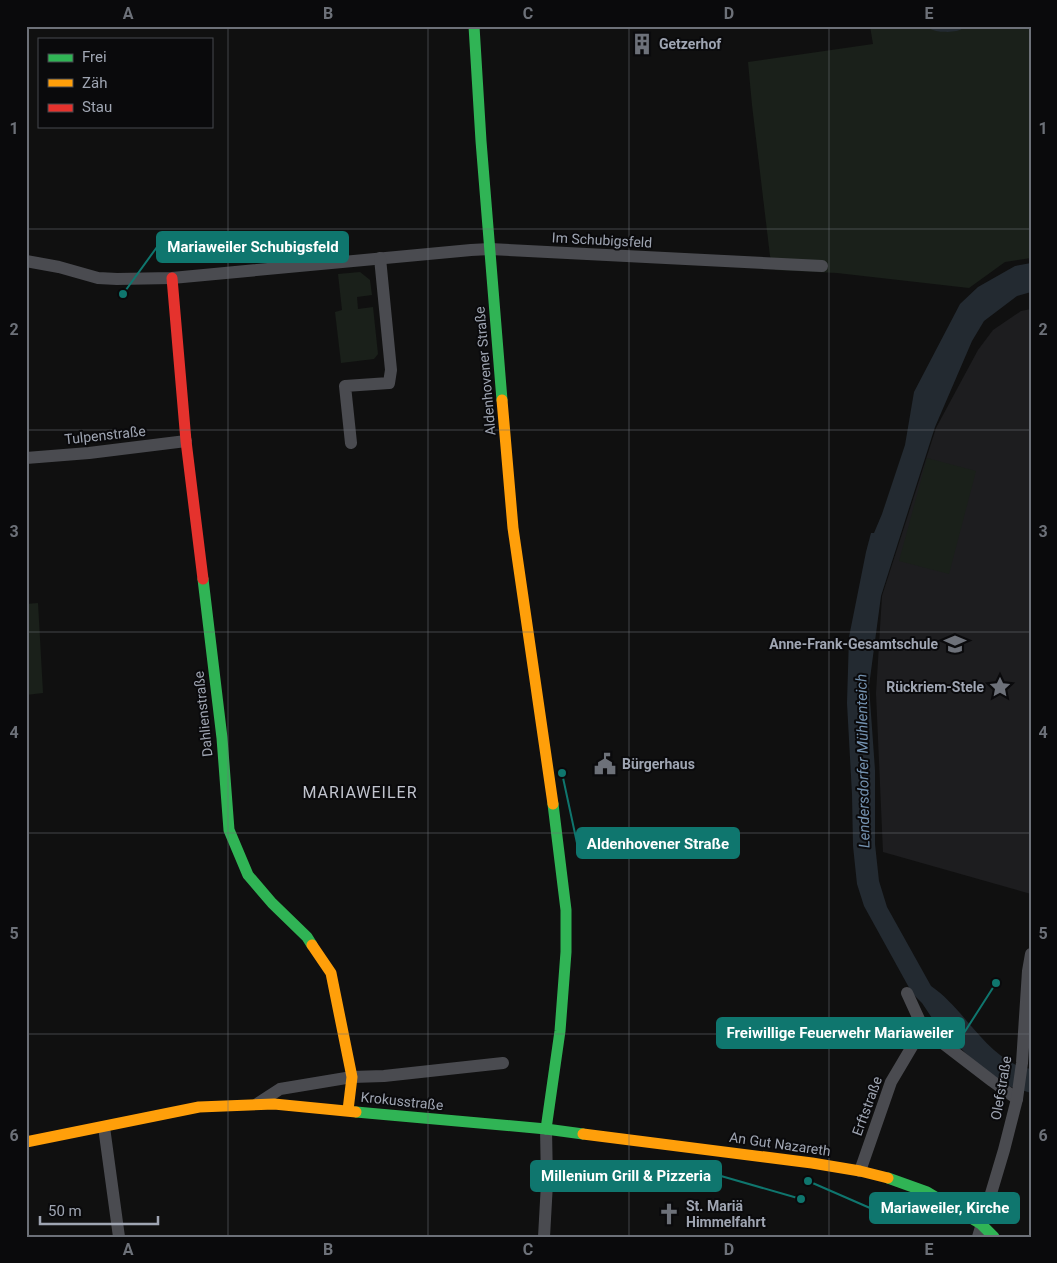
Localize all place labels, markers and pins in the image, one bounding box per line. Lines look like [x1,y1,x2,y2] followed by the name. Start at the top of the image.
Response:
[629,31,655,57] building icon: Getzerhof
[659,36,722,52] place label: Getzerhof
[157,232,348,262] callout: Mariaweiler Schubigsfeld
[942,631,968,657] school or university icon: Anne-Frank-Gesamtschule
[769,636,938,652] place label: Anne-Frank-Gesamtschule
[987,674,1013,700] place icon: Rückriem-Stele
[886,679,984,695] place label: Rückriem-Stele
[592,751,618,777] public building icon: Bürgerhaus
[622,756,695,772] place label: Bürgerhaus
[577,828,739,858] callout: Aldenhovener Straße
[717,1018,964,1048] callout: Freiwillige Feuerwehr Mariaweiler
[531,1161,721,1191] callout: Millenium Grill & Pizzeria
[870,1193,1019,1223] callout: Mariaweiler, Kirche
[686,1198,766,1230] place label: St. Mariä Himmelfahrt
[656,1201,682,1227] church icon: St. Mariä Himmelfahrt

